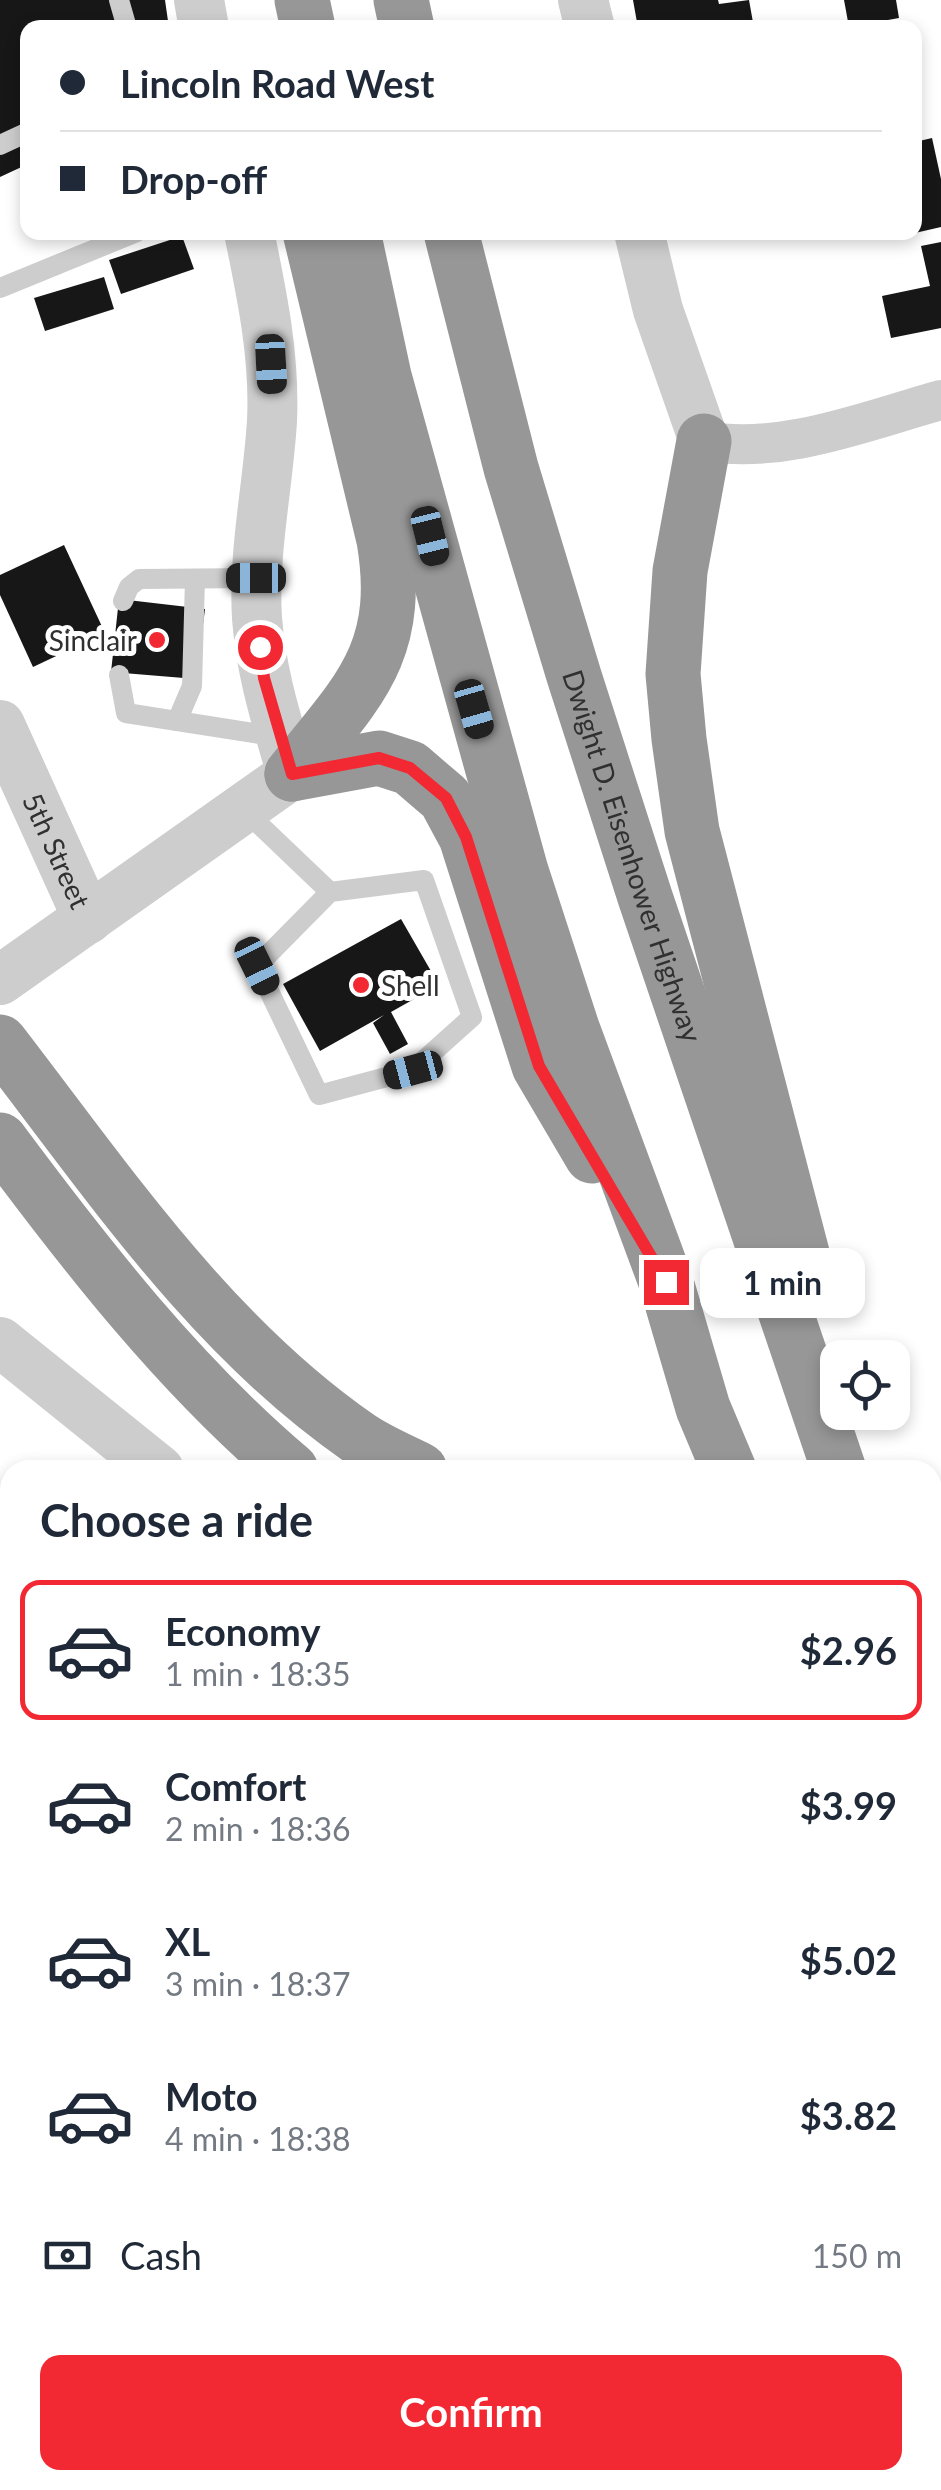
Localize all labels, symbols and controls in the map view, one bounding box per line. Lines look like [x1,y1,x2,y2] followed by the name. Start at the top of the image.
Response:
[120,60,434,106] text: Lincoln Road West
[120,156,267,202] text: Drop-off
[254,333,288,395] car
[408,503,452,569] car
[226,563,286,593] car
[49,623,137,657] place label: Sinclair
[238,625,283,670] route start
[146,629,168,651] marker: Sinclair
[556,665,710,1047] street label: Dwight D. Eisenhower Highway
[451,676,497,742] car
[16,788,98,914] street label: 5th Street
[230,932,284,1000] car
[381,968,440,1002] place label: Shell
[350,974,372,996] marker: Shell
[380,1048,446,1092] car
[701,1247,866,1317] callout: 1 min
[644,1260,689,1305] route end
[743,1263,822,1302] text: 1 min
[820,1340,910,1430] map controls
[820,1340,910,1430] button: locate
[40,1493,313,1547] text: Choose a ride
[45,1605,135,1695] icon: car
[165,1608,320,1654] text: Economy
[800,1627,897,1673] text: $2.96
[165,1654,351,1693] text: 1 min · 18:35
[45,1760,135,1850] icon: car
[165,1763,306,1809] text: Comfort
[800,1782,897,1828] text: $3.99
[165,1809,351,1848] text: 2 min · 18:36
[45,1915,135,2005] icon: car
[165,1918,210,1964] text: XL
[800,1937,897,1983] text: $5.02
[165,1964,351,2003] text: 3 min · 18:37
[45,2070,135,2160] icon: car
[165,2073,258,2119] text: Moto
[800,2092,897,2138] text: $3.82
[165,2119,351,2158] text: 4 min · 18:38
[40,2228,95,2283] icon: cash
[120,2232,202,2278] text: Cash
[812,2236,902,2275] text: 150 m
[40,2355,902,2470] button: Confirm

